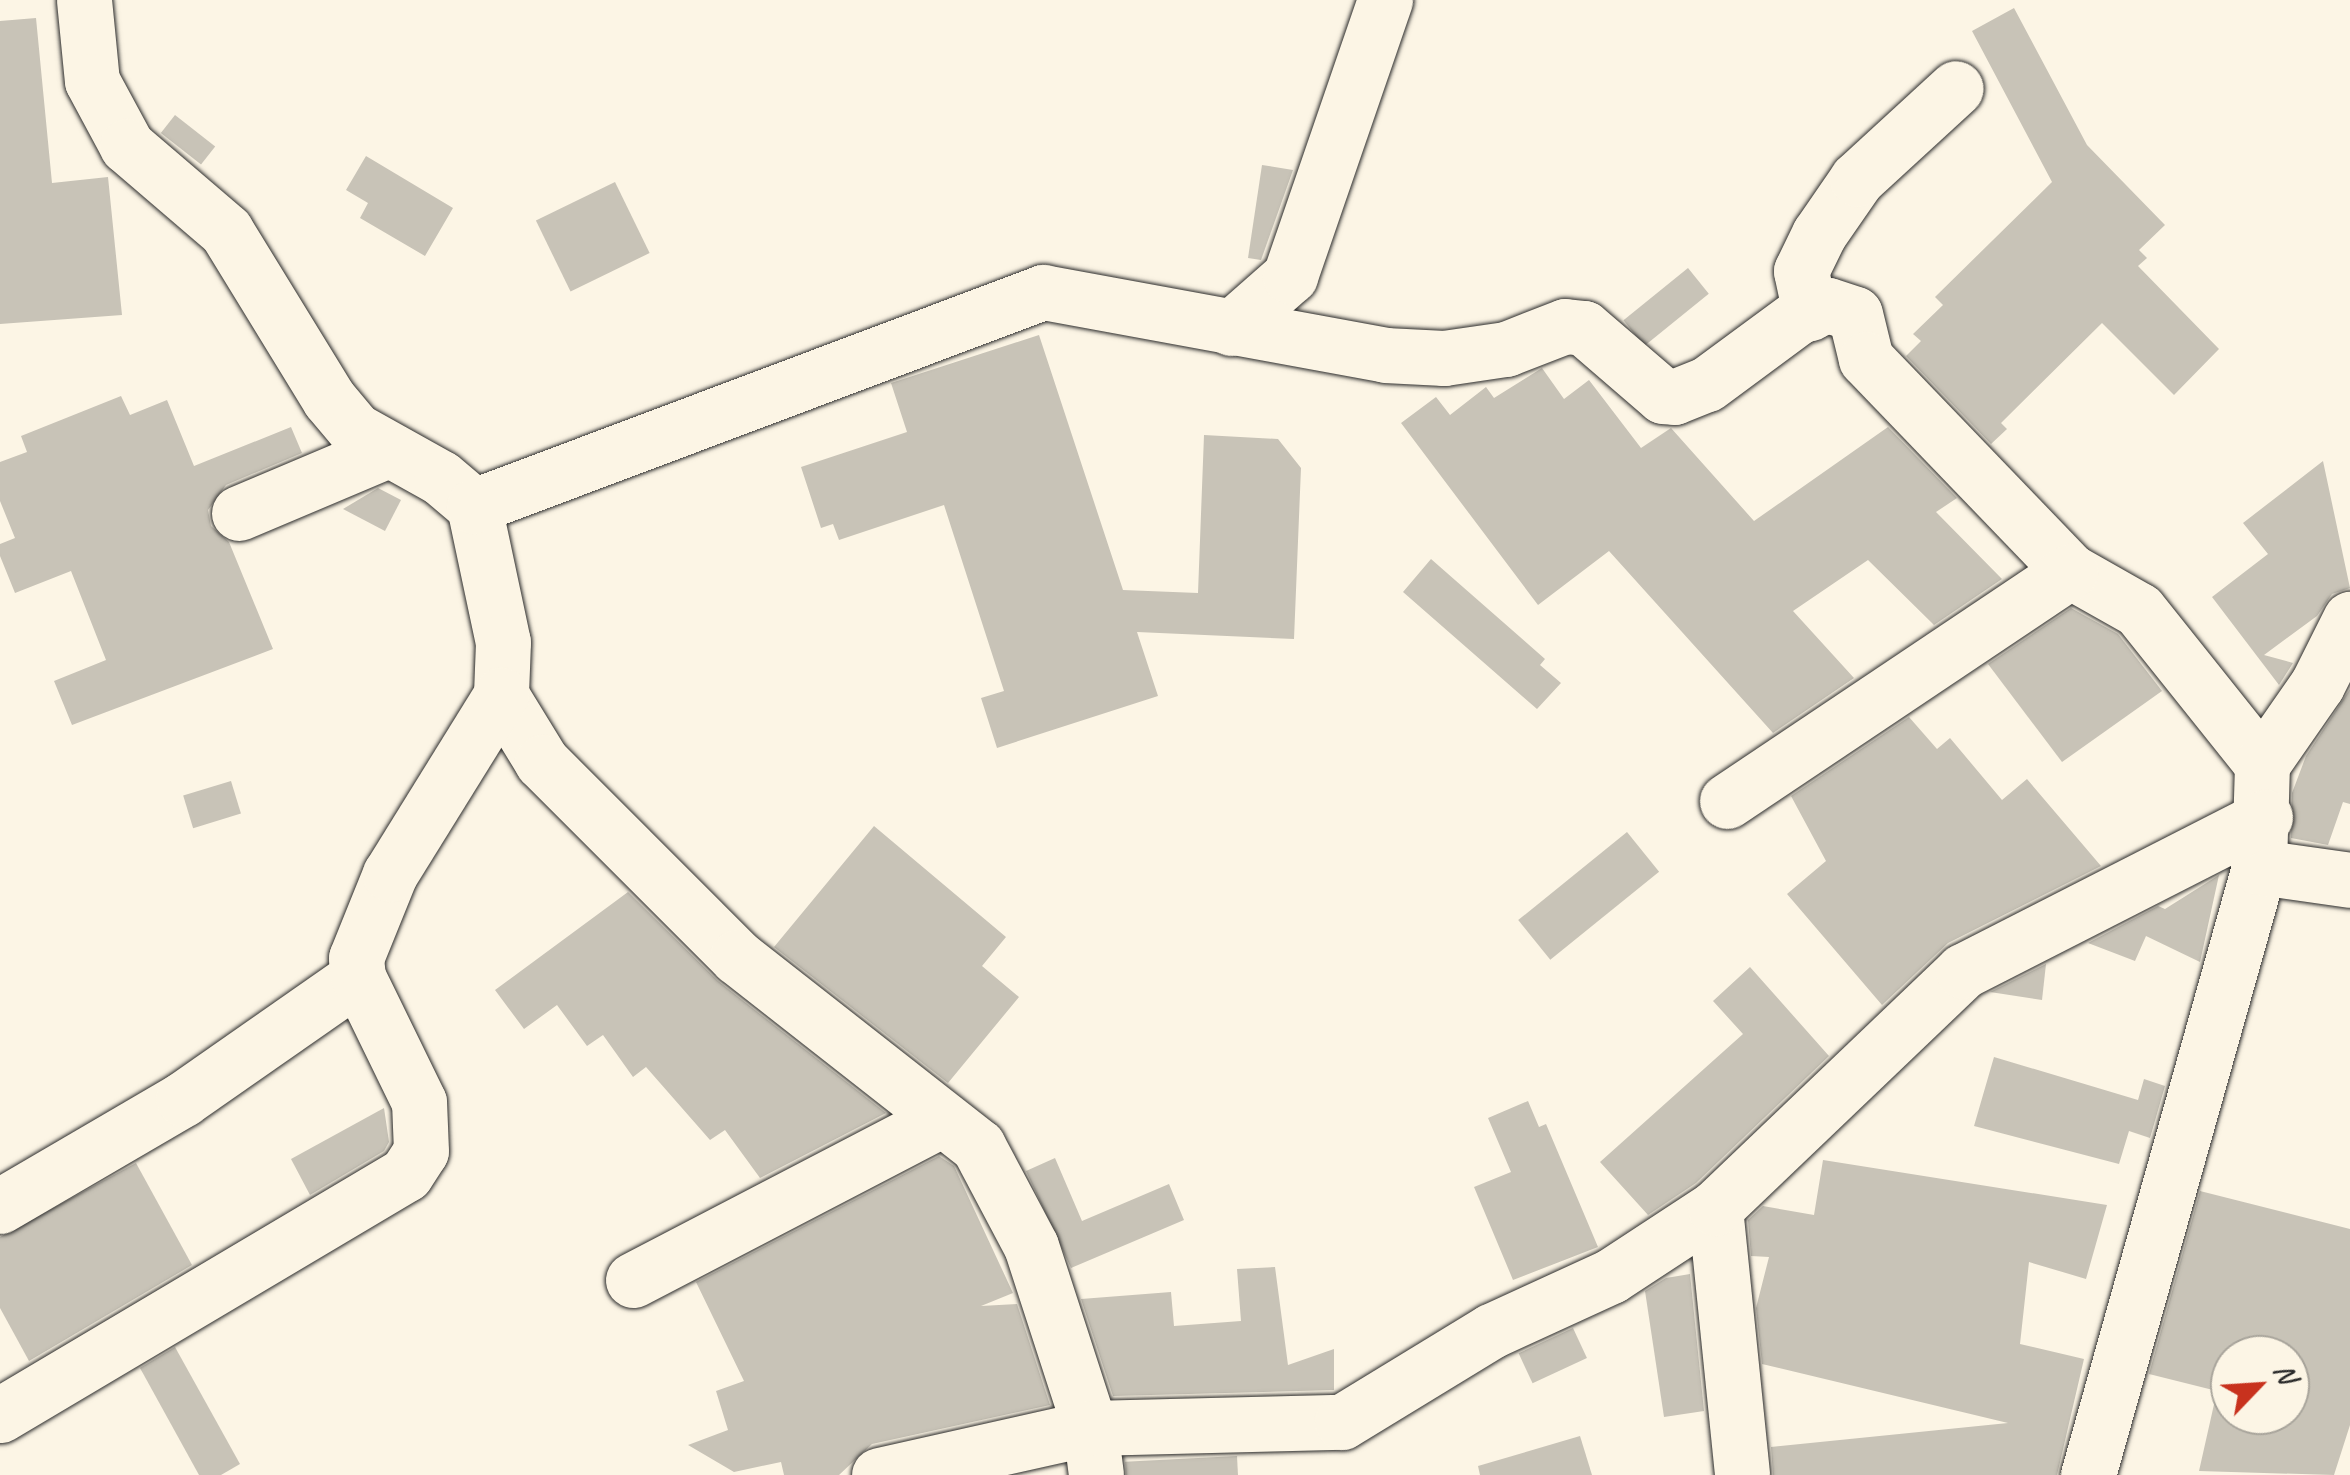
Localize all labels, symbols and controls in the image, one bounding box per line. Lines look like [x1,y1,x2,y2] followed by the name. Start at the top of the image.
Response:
[2210,1335,2310,1435] north arrow
[2266,1358,2305,1388] text: N

